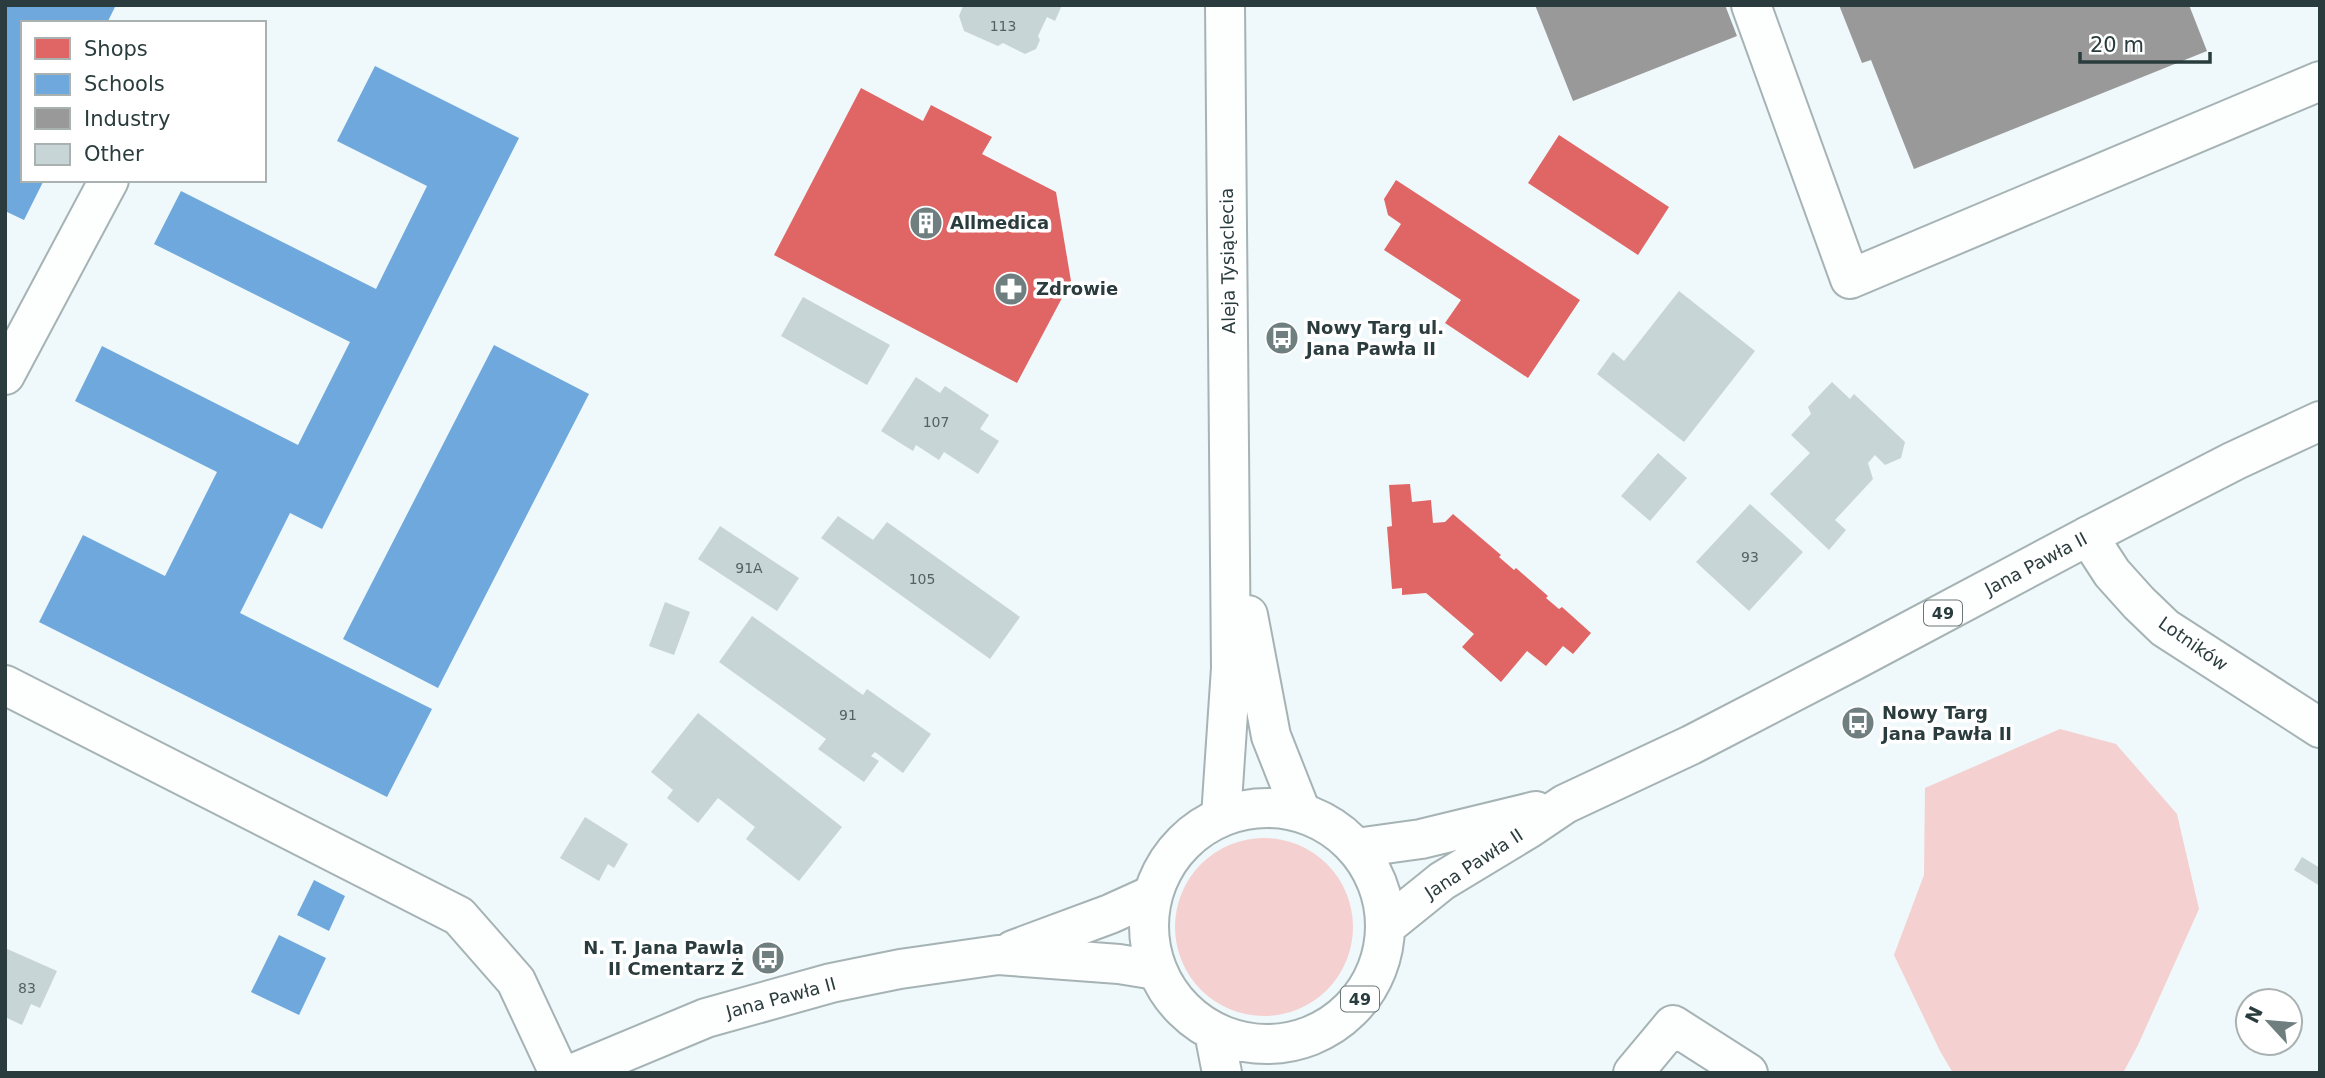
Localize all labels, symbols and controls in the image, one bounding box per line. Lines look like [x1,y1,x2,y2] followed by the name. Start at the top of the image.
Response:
[990,18,1016,34] house number: 113
[21,21,266,182] legend
[2080,21,2210,65] scale bar
[2090,33,2144,57] text: 20 m
[84,37,148,61] text: Shops
[84,72,165,96] text: Schools
[84,107,170,131] text: Industry
[84,142,144,166] text: Other
[1216,188,1239,334] street label: Aleja Tysiąclecia
[907,204,945,242] building icon: Allmedica
[950,212,1049,233] place label: Allmedica
[992,270,1030,308] pharmacy icon: Zdrowie
[1036,278,1118,299] place label: Zdrowie
[1304,317,1444,359] place label: Nowy Targ ul. Jana Pawła II
[1263,319,1301,357] bus stop icon: Nowy Targ ul. Jana Pawła II
[923,414,949,430] house number: 107
[1980,528,2090,600] street label: Jana Pawła II
[1741,549,1759,565] house number: 93
[735,560,763,576] house number: 91A
[909,571,935,587] house number: 105
[1924,600,1962,626] road number: 49
[2155,612,2232,675] street label: Lotników
[1880,702,2012,744] place label: Nowy Targ Jana Pawła II
[1839,704,1877,742] bus stop icon: Nowy Targ Jana Pawła II
[839,707,857,723] house number: 91
[1420,824,1527,904] street label: Jana Pawła II
[583,937,744,979] place label: N. T. Jana Pawla II Cmentarz Ż
[749,939,787,977] bus stop icon: N. T. Jana Pawla II Cmentarz Ż
[723,973,838,1023] street label: Jana Pawła II
[18,980,36,996] house number: 83
[1341,987,1379,1012] road number: 49
[2234,987,2304,1057] north arrow
[2240,1003,2267,1027] text: N

